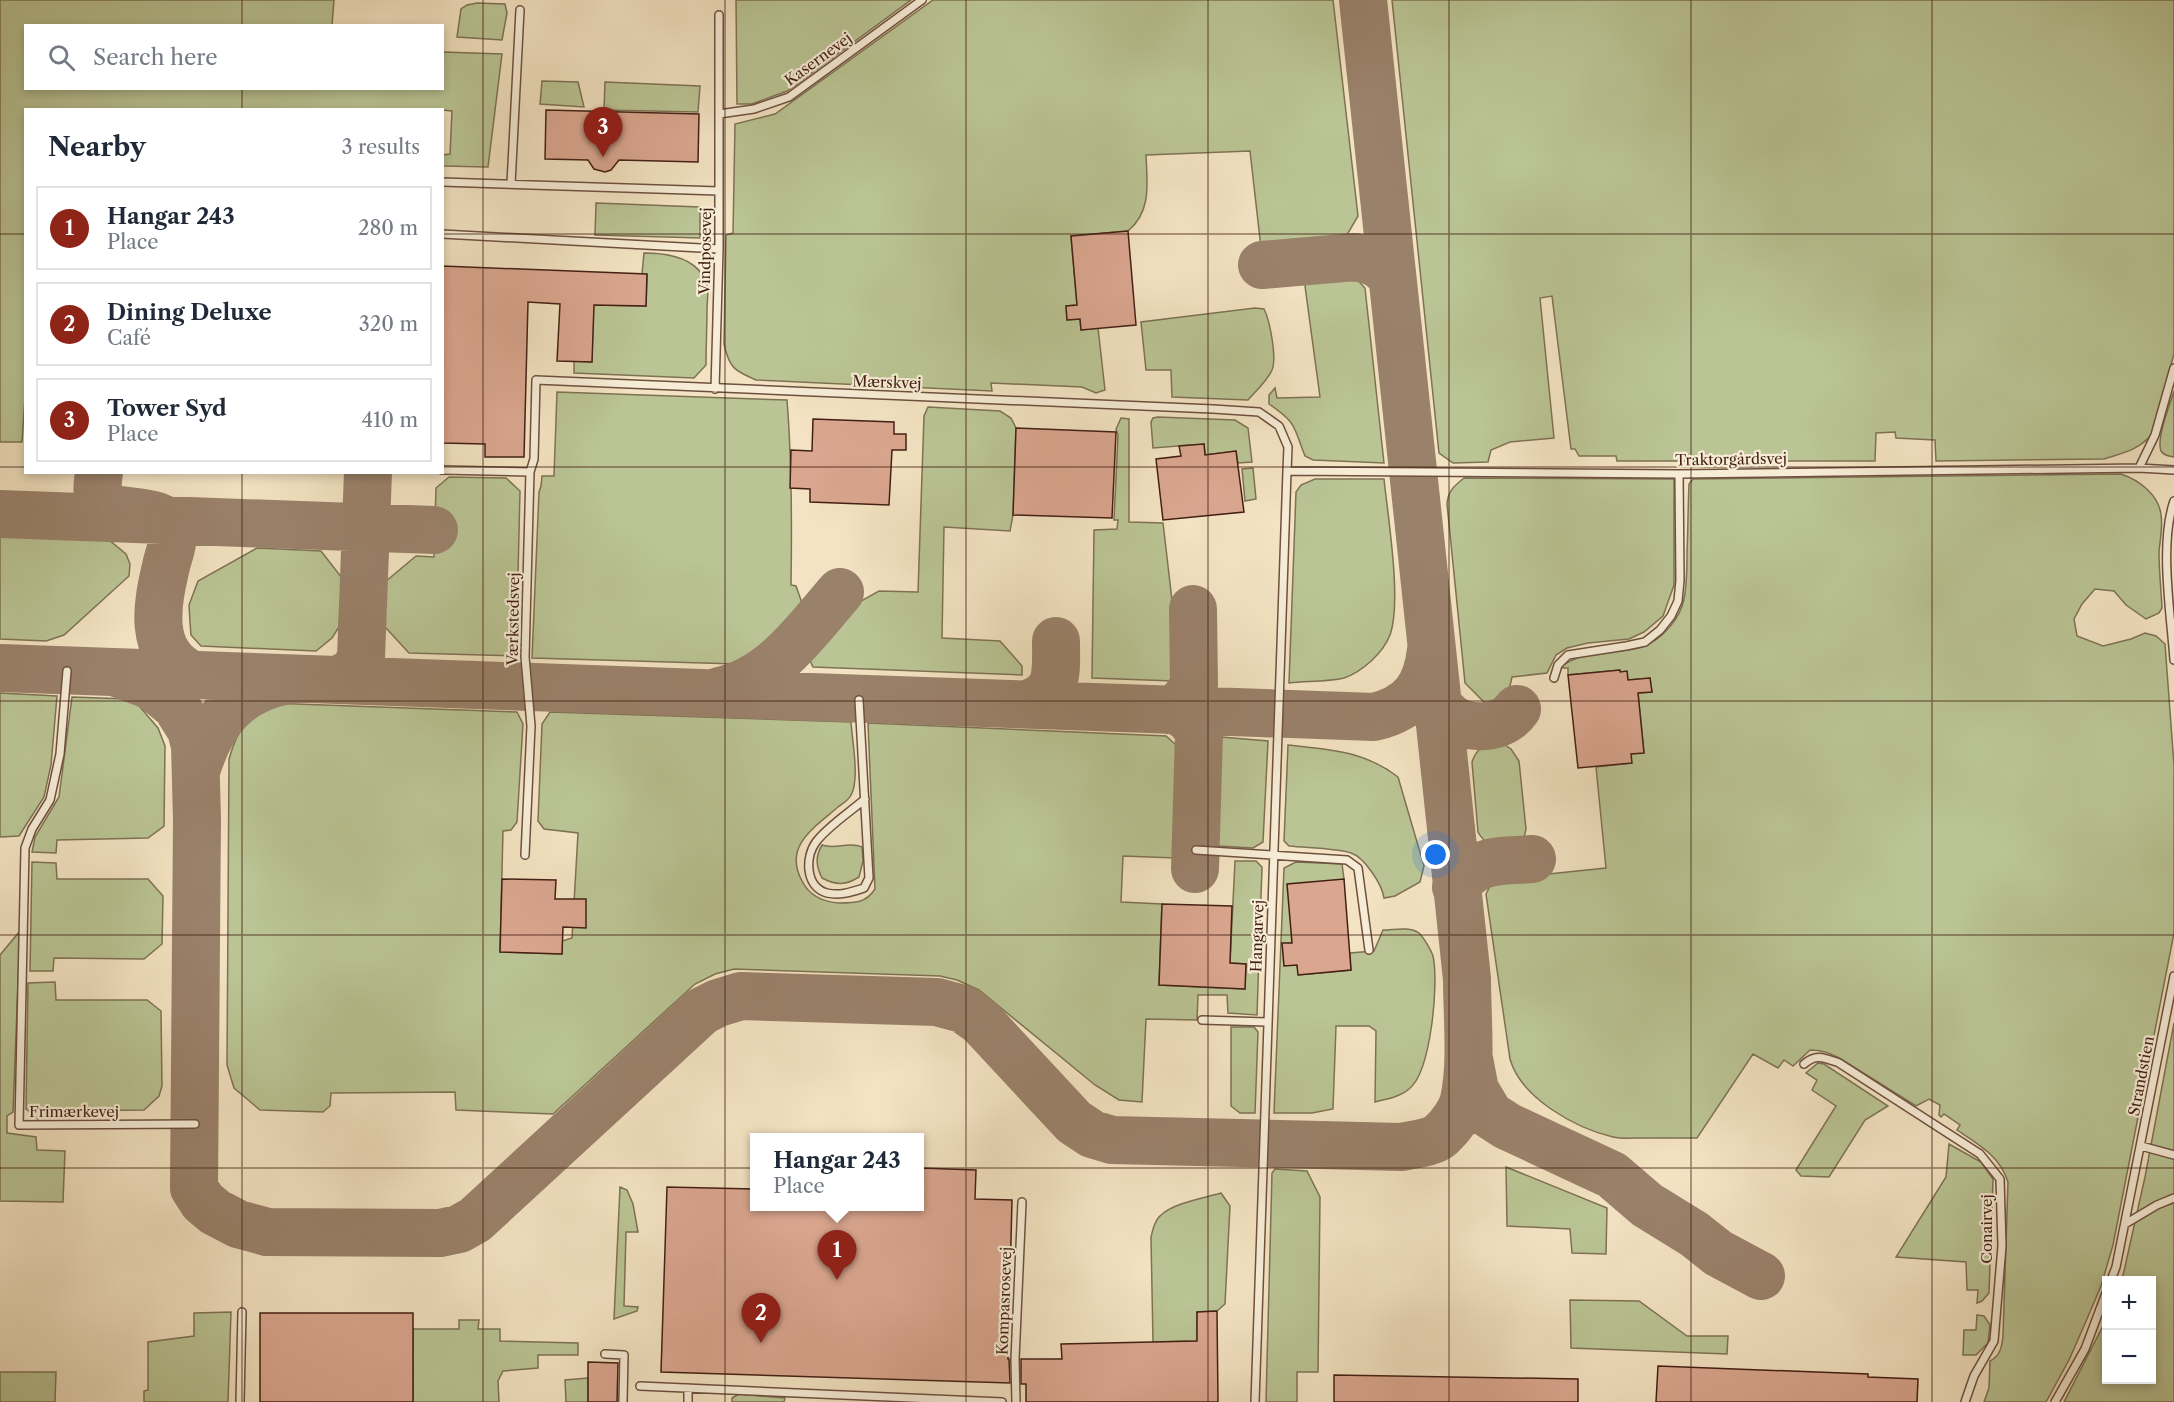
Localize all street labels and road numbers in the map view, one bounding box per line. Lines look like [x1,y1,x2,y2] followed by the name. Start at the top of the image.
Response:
[781,28,855,90] street label: Kasernevej
[695,207,715,296] street label: Vindposevej
[852,371,922,393] street label: Mærskvej
[1675,449,1787,469] street label: Traktorgårdsvej
[503,572,523,667] street label: Værkstedsvej
[1246,899,1268,973] street label: Hangarvej
[2124,1034,2158,1118] street label: Strandstien
[29,1102,119,1121] street label: Frimærkevej
[1977,1194,1996,1264] street label: Conairvej
[993,1247,1015,1355] street label: Kompasrosevej

